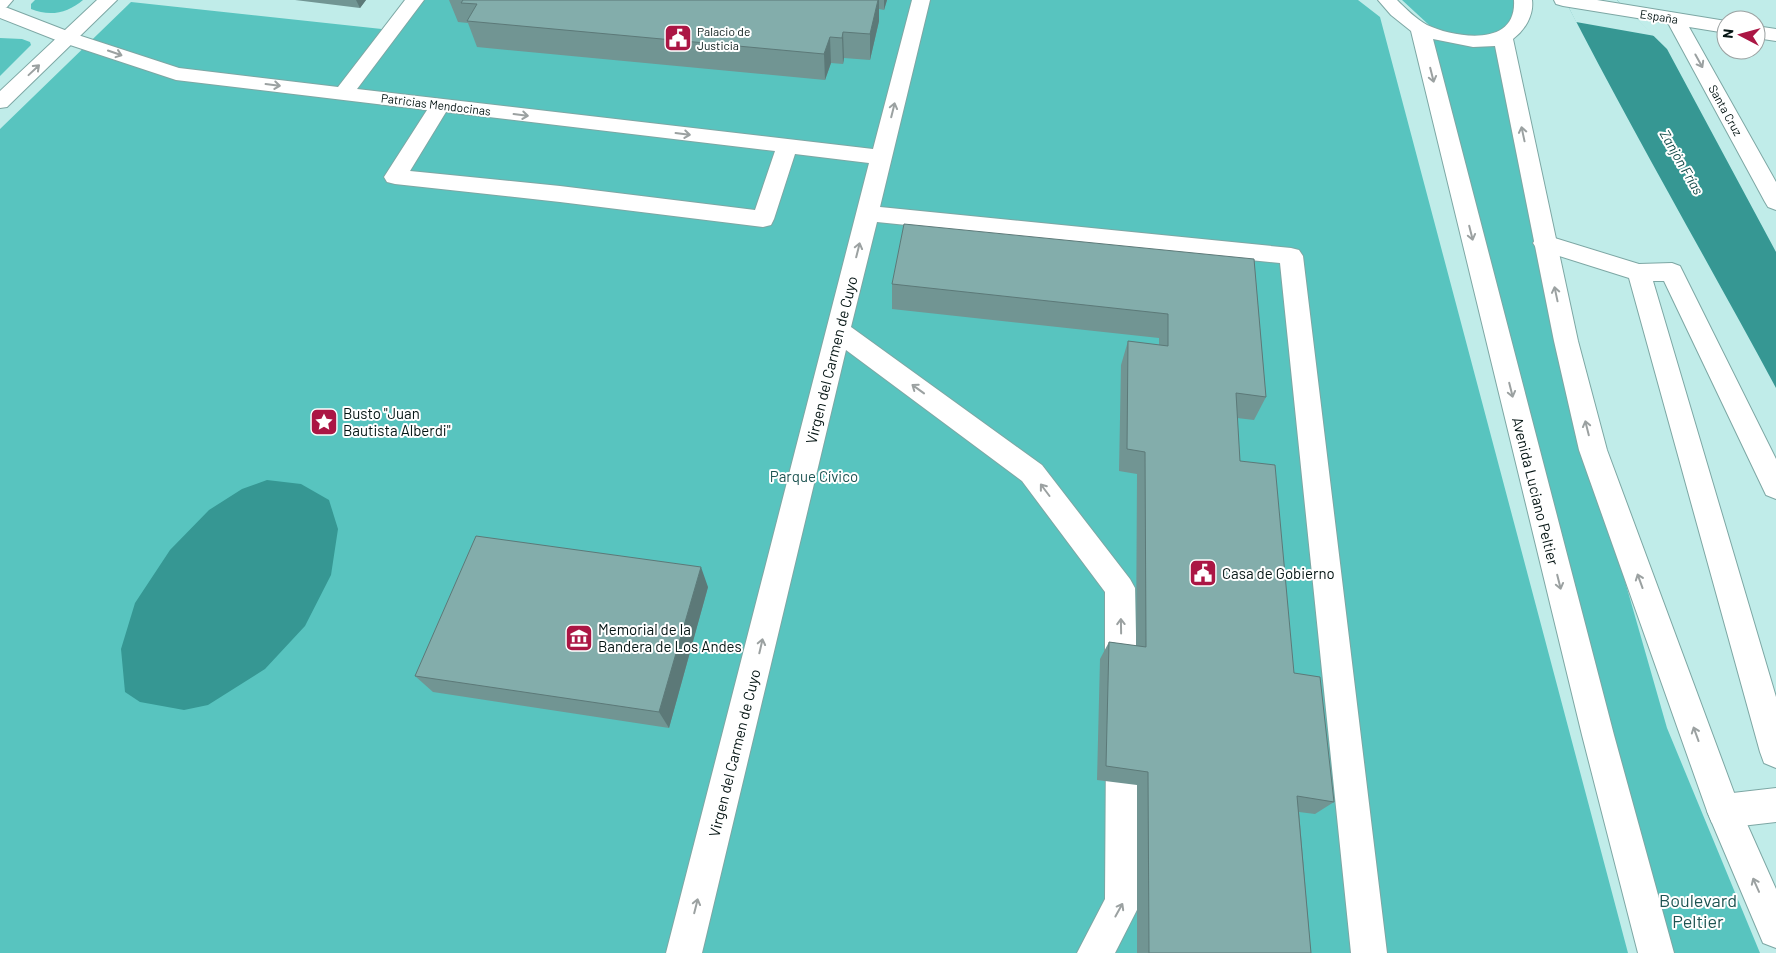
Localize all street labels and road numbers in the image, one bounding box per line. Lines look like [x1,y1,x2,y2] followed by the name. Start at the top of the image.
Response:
[1639,6,1679,26] street label: España
[1706,82,1746,138] street label: Santa Cruz
[380,90,492,118] street label: Patricias Mendocinas
[801,274,861,446] street label: Virgen del Carmen de Cuyo
[1509,415,1563,567] street label: Avenida Luciano Peltier
[704,667,764,839] street label: Virgen del Carmen de Cuyo

